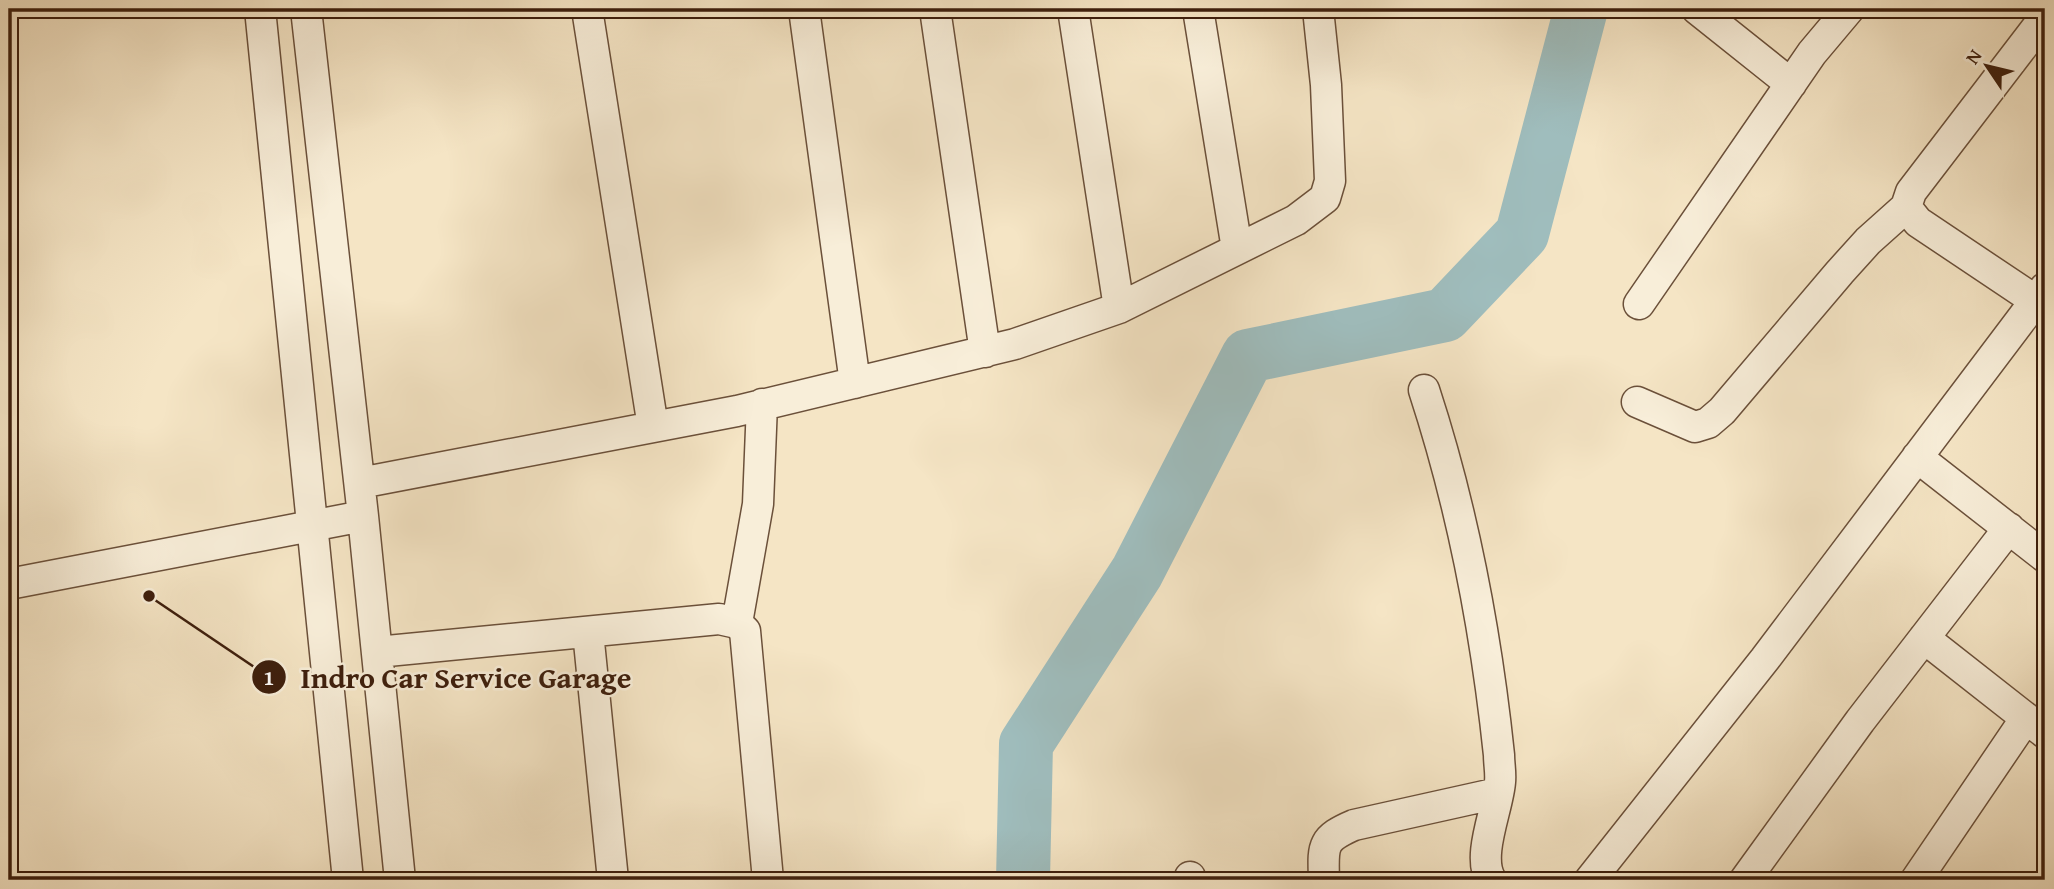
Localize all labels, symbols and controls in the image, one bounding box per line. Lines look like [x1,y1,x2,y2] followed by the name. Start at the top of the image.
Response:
[1952,32,2022,102] north arrow
[1958,43,1988,69] text: N
[252,652,645,703] callout: Indro Car Service Garage
[301,655,631,699] text: Indro Car Service Garage
[264,662,274,693] text: 1

